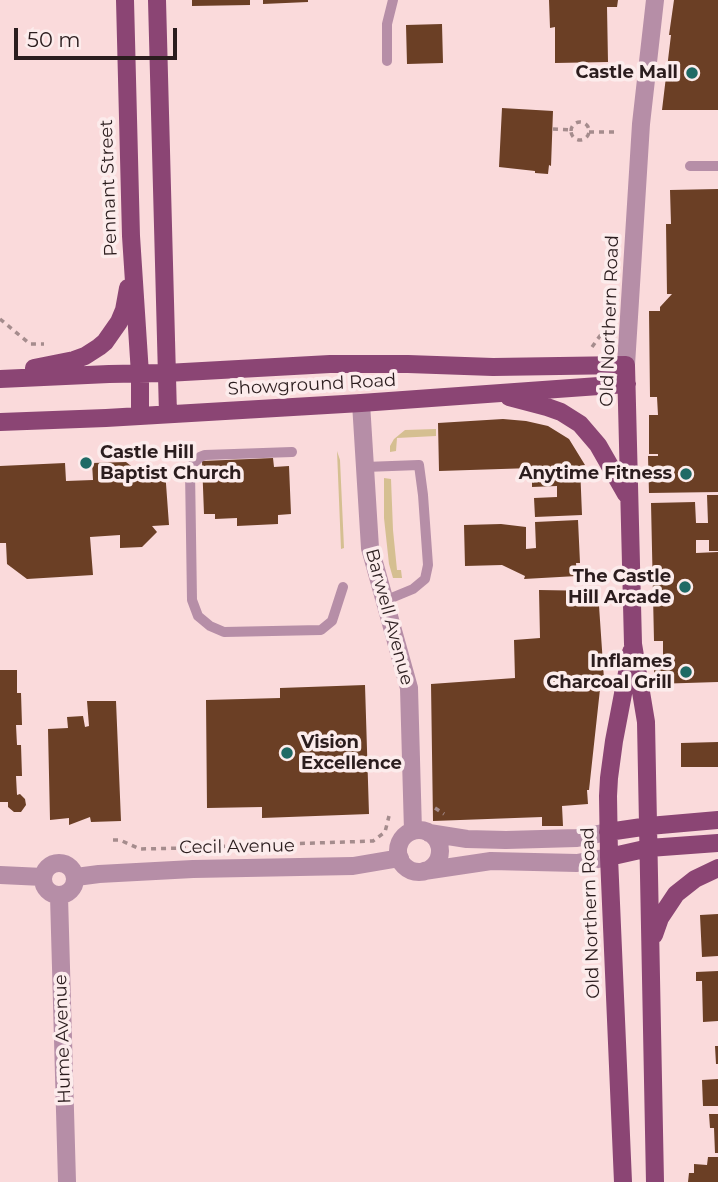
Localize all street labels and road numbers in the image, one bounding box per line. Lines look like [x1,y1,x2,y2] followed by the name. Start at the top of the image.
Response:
[96,119,122,257] street label: Pennant Street
[596,235,624,407] street label: Old Northern Road
[227,370,397,400] street label: Showground Road
[360,546,418,688] street label: Barwell Avenue
[577,827,605,999] street label: Old Northern Road
[179,835,295,859] street label: Cecil Avenue
[50,974,76,1104] street label: Hume Avenue

